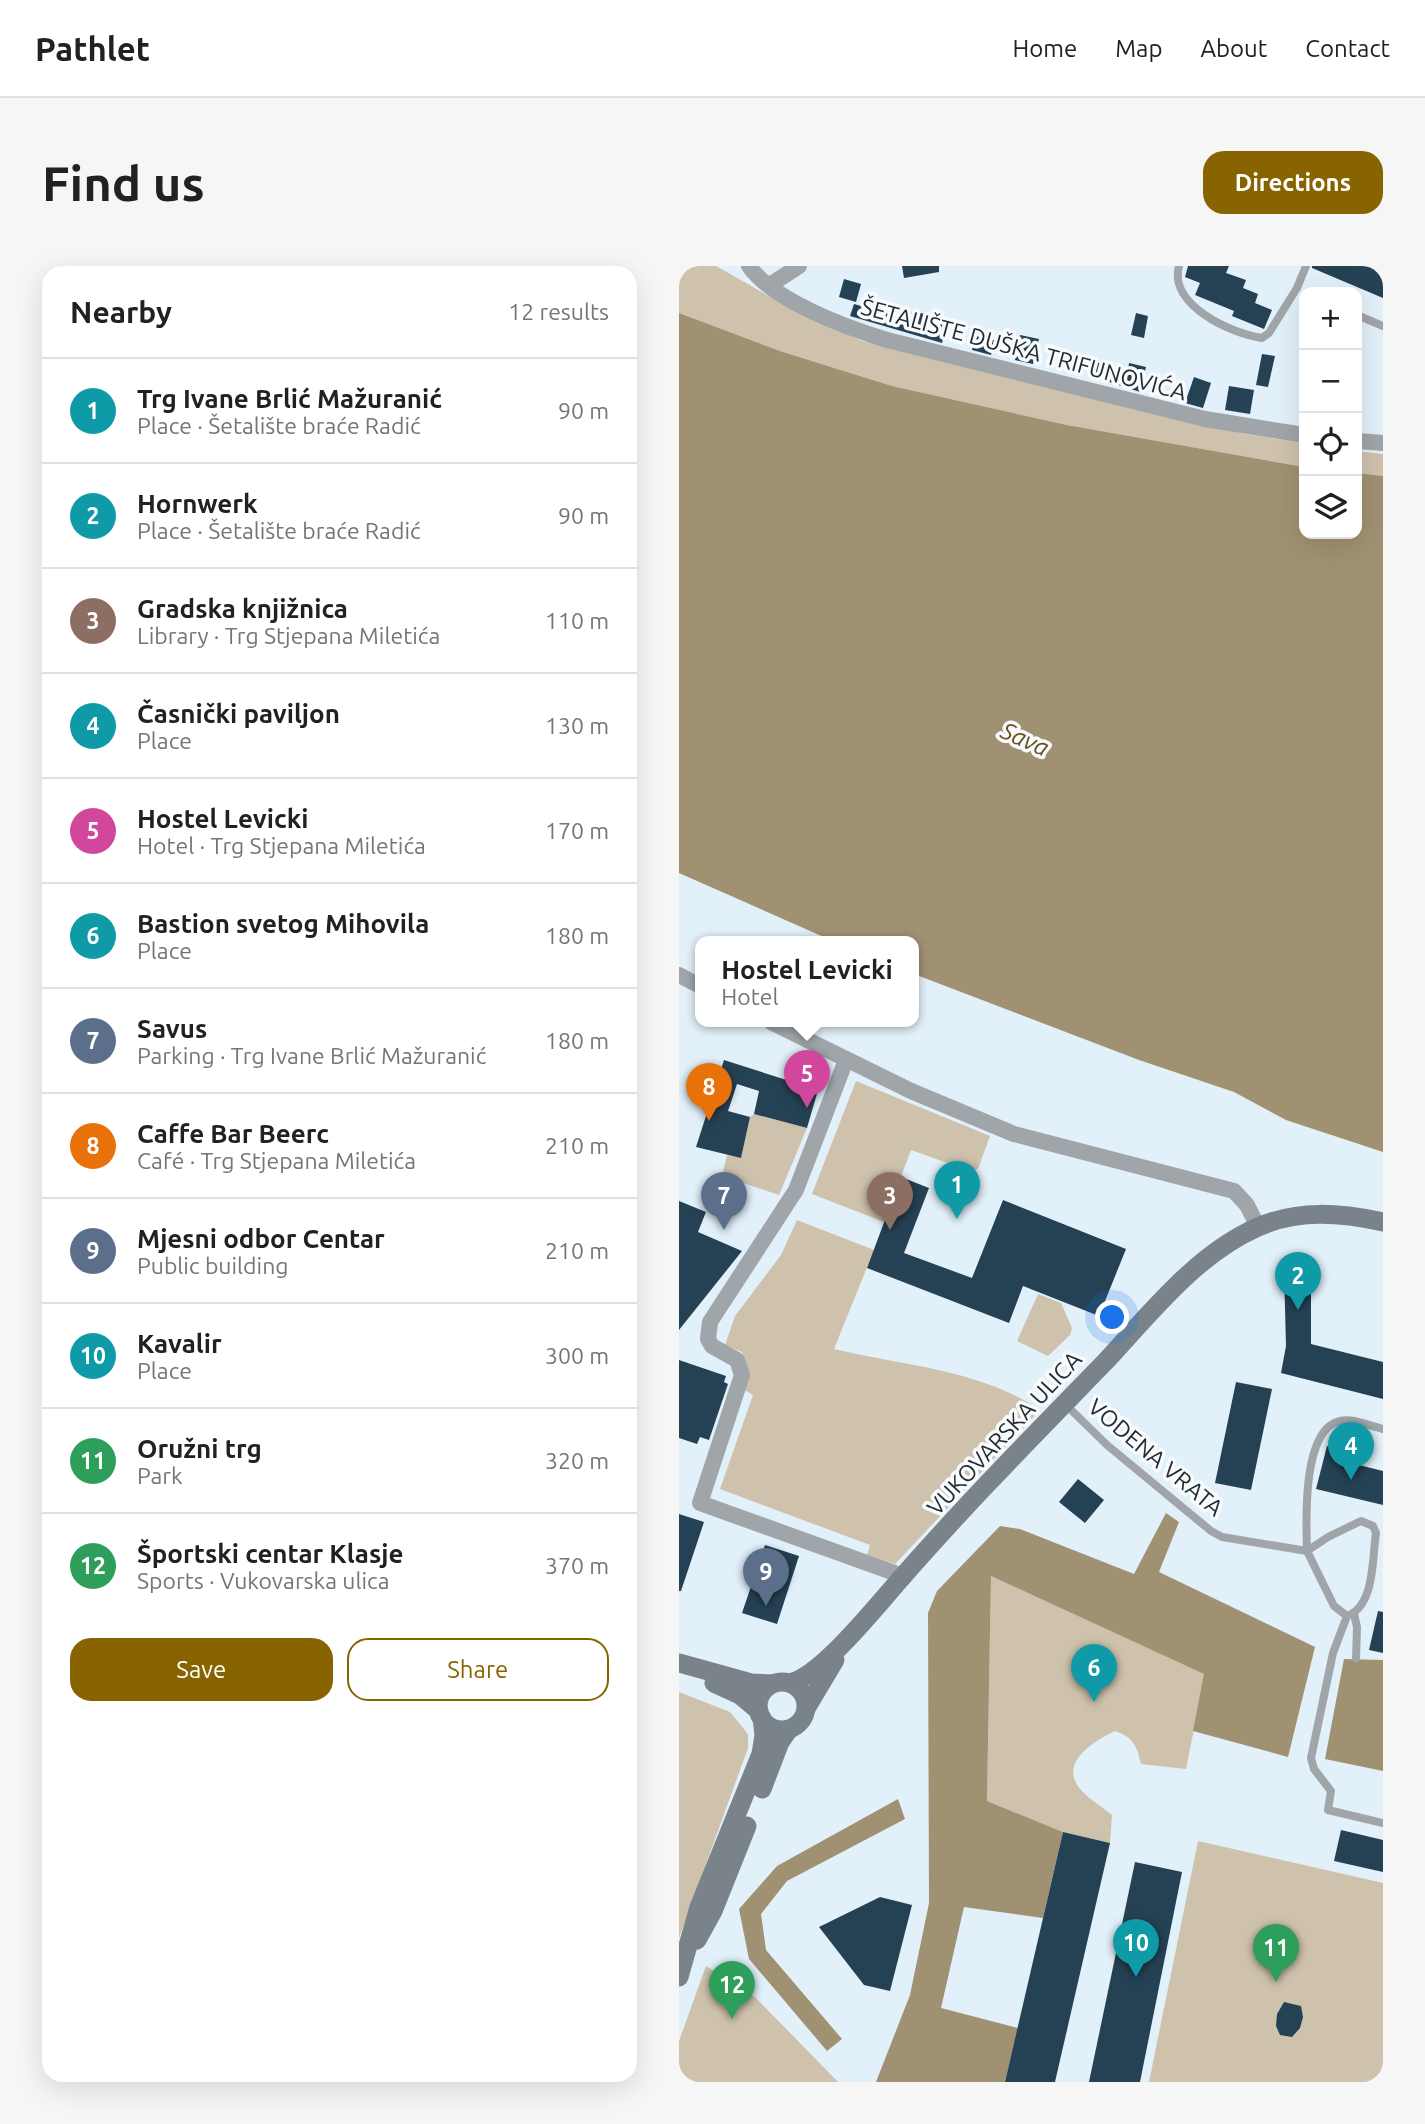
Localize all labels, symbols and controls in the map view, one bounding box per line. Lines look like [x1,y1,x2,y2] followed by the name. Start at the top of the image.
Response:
[35,30,150,67] text: Pathlet
[1012,35,1077,62] text: Home
[1115,35,1162,62] text: Map
[1200,35,1267,62] text: About
[1305,35,1390,62] text: Contact
[1203,151,1383,214] button: Directions
[42,155,205,210] text: Find us
[1299,287,1362,539] map controls
[1299,287,1362,350] button: +
[859,292,1190,405] street label: ŠETALIŠTE DUŠKA TRIFUNOVIĆA
[70,295,172,329] text: Nearby
[508,299,609,324] text: 12 results
[1299,350,1362,413] button: −
[137,384,442,413] text: Trg Ivane Brlić Mažuranić
[87,398,99,423] text: 1
[558,398,609,423] text: 90 m
[137,413,421,438] text: Place · Šetalište braće Radić
[1299,413,1362,476] button: locate
[1299,476,1362,539] button: layers
[137,489,258,518] text: Hornwerk
[87,503,99,528] text: 2
[558,503,609,528] text: 90 m
[137,518,421,543] text: Place · Šetalište braće Radić
[137,594,348,623] text: Gradska knjižnica
[87,608,99,633] text: 3
[545,608,609,633] text: 110 m
[137,623,440,648] text: Library · Trg Stjepana Miletića
[137,699,340,728] text: Časnički paviljon
[87,713,99,738] text: 4
[545,713,609,738] text: 130 m
[996,716,1053,761] water label: Sava
[137,728,192,753] text: Place
[137,804,309,833] text: Hostel Levicki
[87,818,99,843] text: 5
[545,818,609,843] text: 170 m
[137,833,426,858] text: Hotel · Trg Stjepana Miletića
[137,909,429,938] text: Bastion svetog Mihovila
[87,923,99,948] text: 6
[545,923,609,948] text: 180 m
[695,936,919,1027] popup
[137,938,192,963] text: Place
[721,955,893,984] text: Hostel Levicki
[721,984,778,1009] text: Hotel
[137,1014,207,1043] text: Savus
[87,1028,99,1053] text: 7
[545,1028,609,1053] text: 180 m
[137,1043,486,1068] text: Parking · Trg Ivane Brlić Mažuranić
[784,1050,830,1108] pin: 5
[686,1063,732,1121] pin: 8
[137,1119,329,1148] text: Caffe Bar Beerc
[87,1133,99,1158] text: 8
[545,1133,609,1158] text: 210 m
[137,1148,416,1173] text: Café · Trg Stjepana Miletića
[934,1161,980,1219] pin: 1
[701,1172,747,1230] pin: 7
[867,1172,913,1230] pin: 3
[137,1224,385,1253] text: Mjesni odbor Centar
[87,1238,99,1263] text: 9
[545,1238,609,1263] text: 210 m
[1275,1252,1321,1310] pin: 2
[137,1253,289,1278] text: Public building
[1095,1300,1129,1334] your location
[137,1329,222,1358] text: Kavalir
[80,1343,106,1368] text: 10
[545,1343,609,1368] text: 300 m
[922,1346,1086,1520] street label: VUKOVARSKA ULICA
[137,1358,192,1383] text: Place
[1084,1394,1228,1521] street label: VODENA VRATA
[1328,1422,1374,1480] pin: 4
[137,1434,262,1463] text: Oružni trg
[80,1448,106,1473] text: 11
[545,1448,609,1473] text: 320 m
[137,1463,183,1488] text: Park
[137,1539,403,1568] text: Športski centar Klasje
[743,1548,789,1606] pin: 9
[80,1553,106,1578] text: 12
[545,1553,609,1578] text: 370 m
[137,1568,389,1593] text: Sports · Vukovarska ulica
[70,1638,333,1701] button: Save
[347,1638,609,1701] button: Share
[1071,1644,1117,1702] pin: 6
[1113,1919,1159,1977] pin: 10
[1253,1924,1299,1982] pin: 11
[709,1961,755,2019] pin: 12

